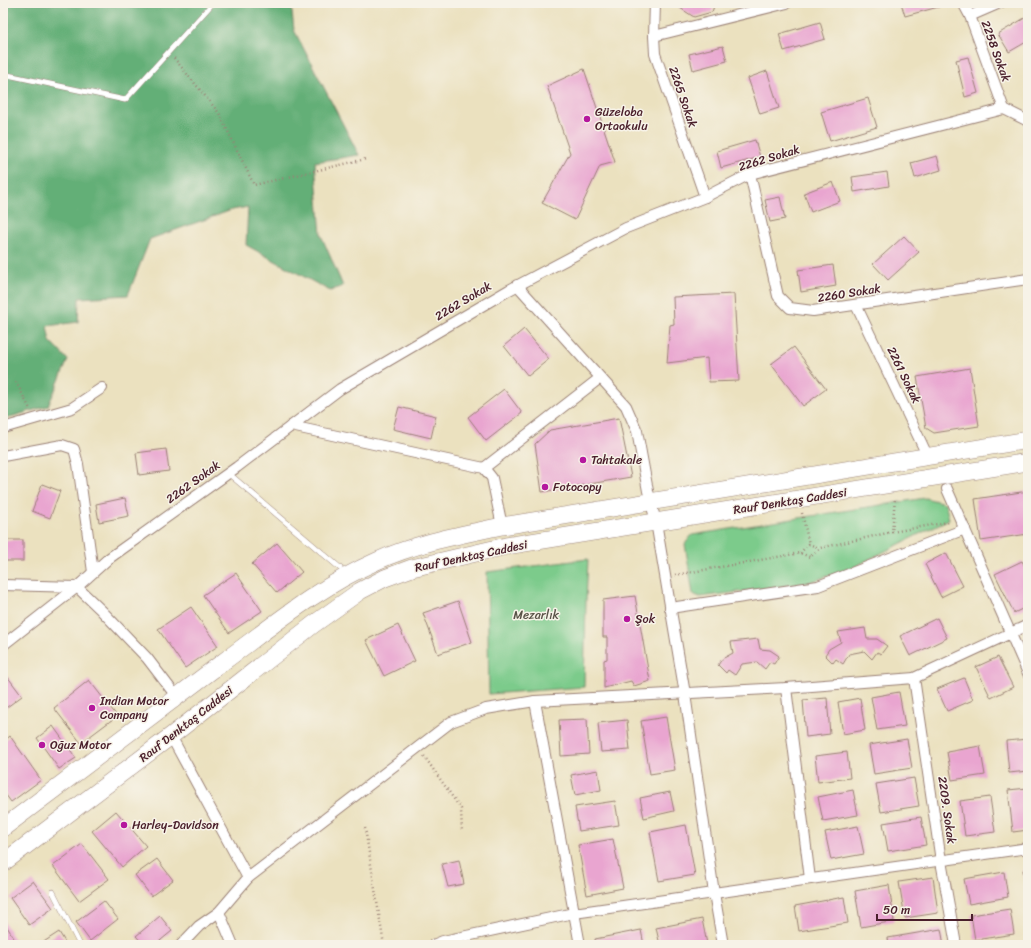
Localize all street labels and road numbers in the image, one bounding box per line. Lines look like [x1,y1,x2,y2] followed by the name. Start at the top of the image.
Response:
[975,17,1017,85] street label: 2258 Sokak
[662,63,704,131] street label: 2265 Sokak
[736,138,803,178] street label: 2262 Sokak
[430,275,496,327] street label: 2262 Sokak
[816,277,883,309] street label: 2260 Sokak
[881,343,928,408] street label: 2261 Sokak
[161,454,226,509] street label: 2262 Sokak
[732,481,849,521] street label: Rauf Denktaş Caddesi
[413,533,530,579] street label: Rauf Denktaş Caddesi
[134,680,238,768] street label: Rauf Denktaş Caddesi
[931,775,963,846] street label: 2209. Sokak

